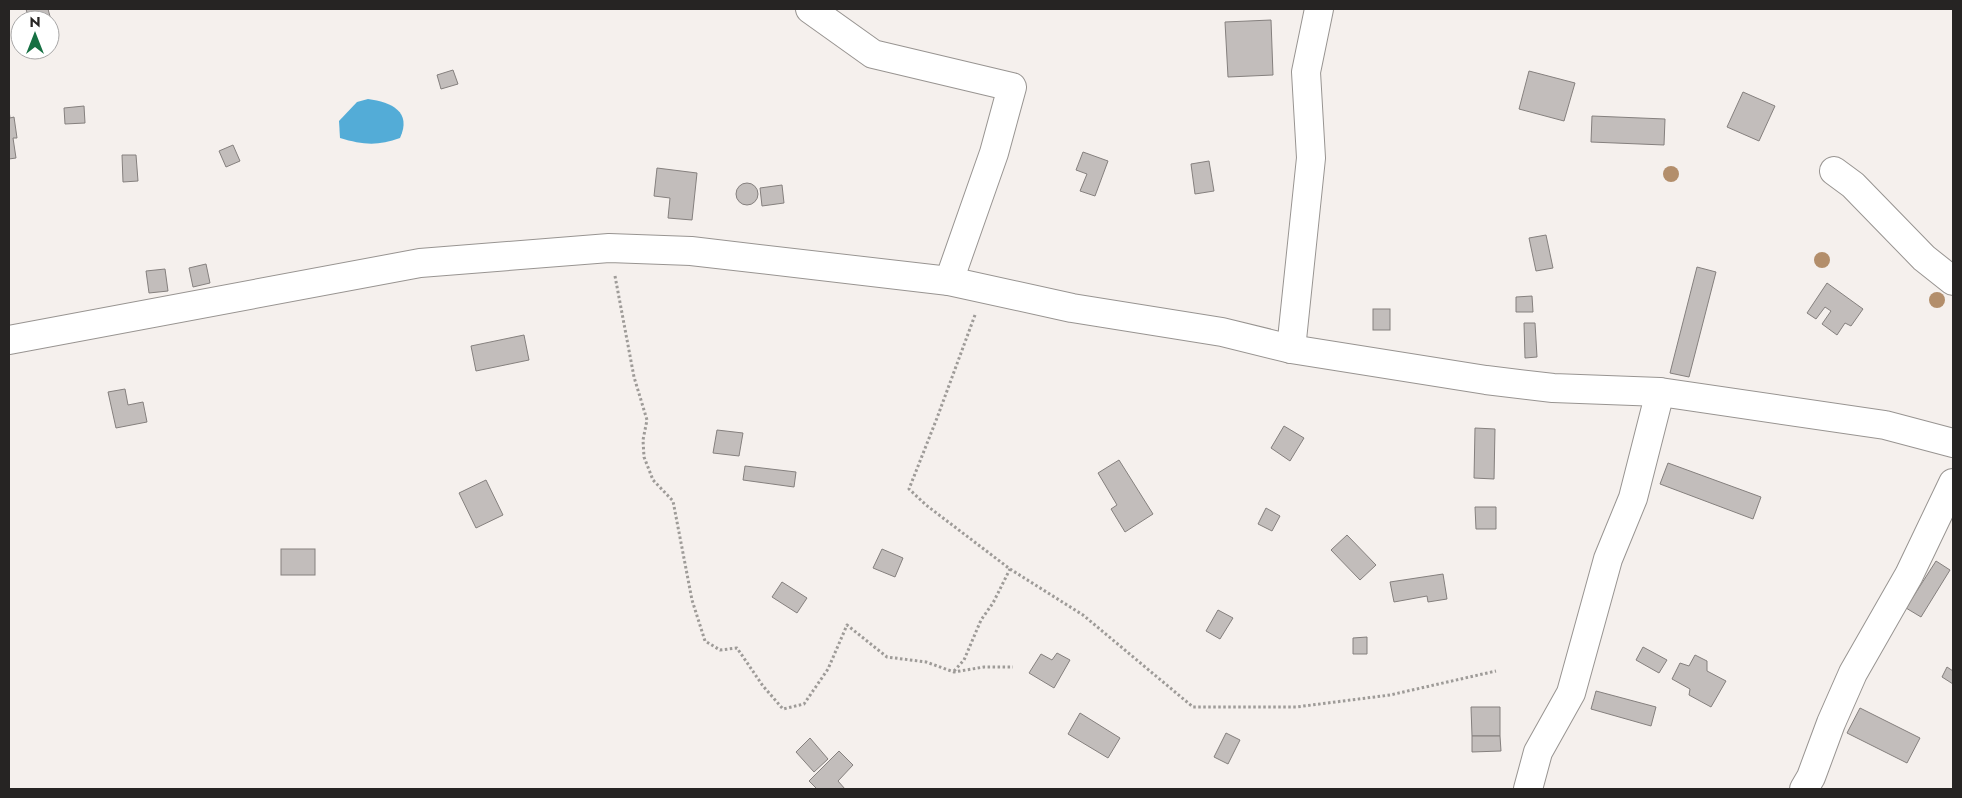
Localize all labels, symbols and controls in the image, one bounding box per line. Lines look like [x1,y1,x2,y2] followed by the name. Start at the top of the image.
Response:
[10,10,60,60] north arrow
[29,12,41,32] text: N

